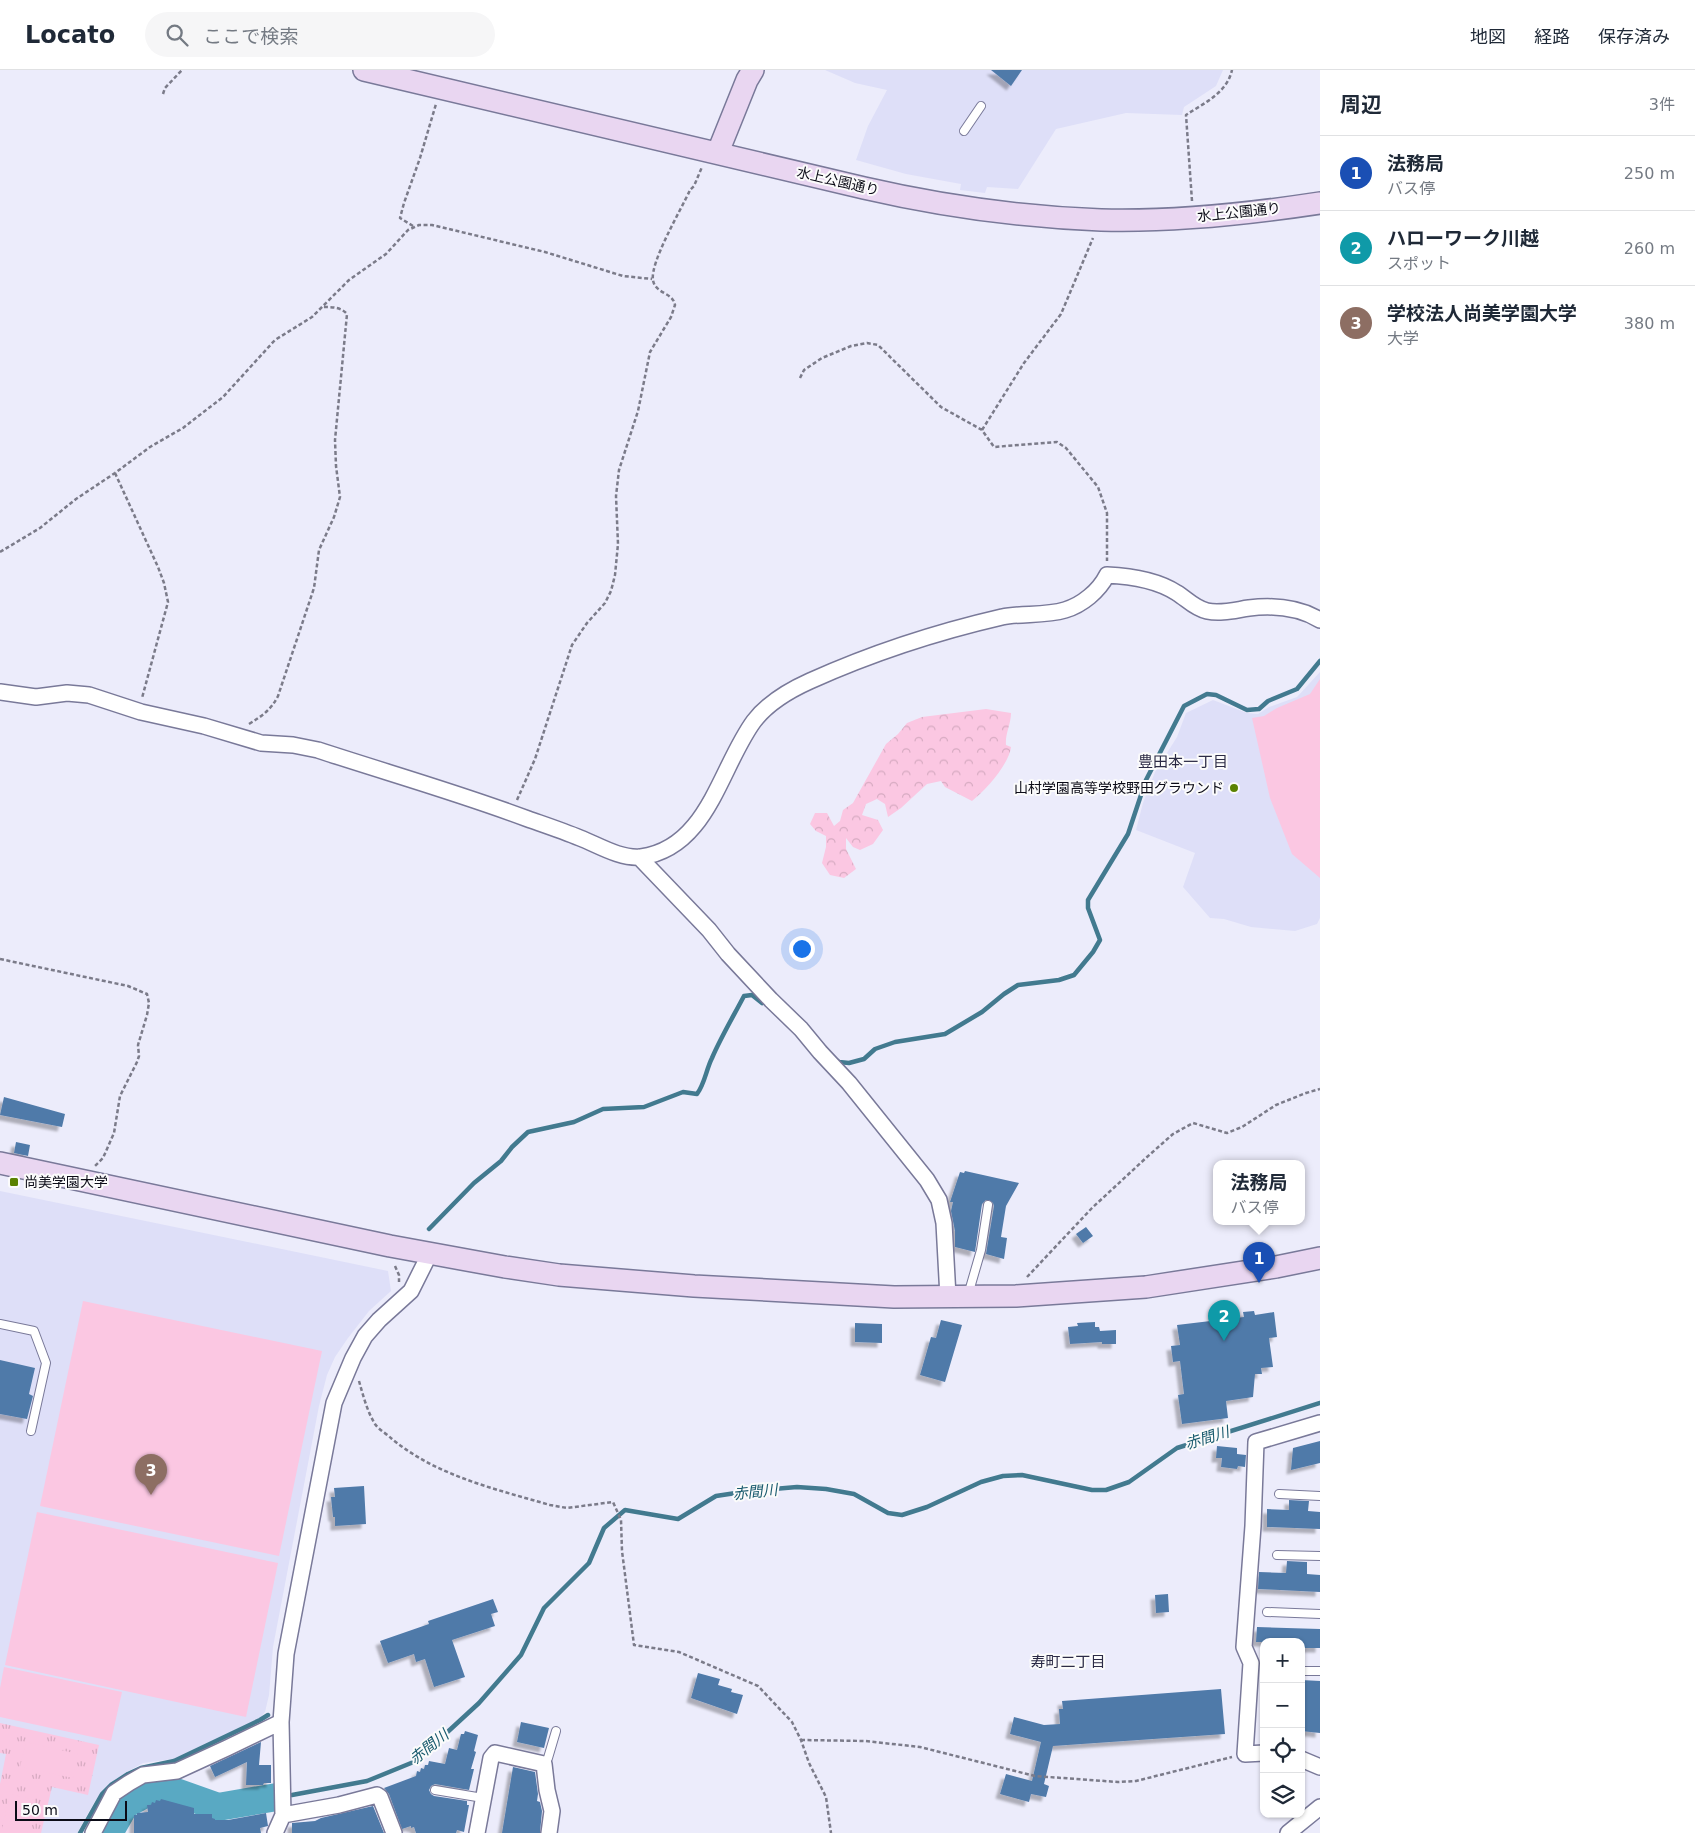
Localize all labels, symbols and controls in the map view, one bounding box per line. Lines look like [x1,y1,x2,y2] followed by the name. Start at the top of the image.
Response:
[145,12,495,57] search box
[25,21,115,49] text: Locato
[163,21,191,49] icon: search
[203,25,298,47] text: ここで検索
[1470,26,1506,47] text: 地図
[1534,26,1570,47] text: 経路
[1598,26,1670,47] text: 保存済み
[1340,93,1382,117] text: 周辺
[1649,95,1675,114] text: 3件
[1387,152,1444,174] text: 法務局
[795,164,881,198] street label: 水上公園通り
[1350,164,1362,183] text: 1
[1624,164,1675,183] text: 250 m
[1387,179,1435,198] text: バス停
[1196,200,1282,224] street label: 水上公園通り
[1387,227,1539,249] text: ハローワーク川越
[1350,239,1362,258] text: 2
[1624,239,1675,258] text: 260 m
[1387,254,1451,273] text: スポット
[1387,302,1577,324] text: 学校法人尚美学園大学
[1350,314,1362,333] text: 3
[1624,314,1675,333] text: 380 m
[1387,329,1419,348] text: 大学
[1138,753,1228,771] district label: 豊田本一丁目
[1014,780,1224,796] place label: 山村学園高等学校野田グラウンド
[1228,782,1240,794] marker: 山村学園高等学校野田グラウンド
[789,936,815,962] your location
[1213,1160,1305,1225] popup
[1230,1171,1288,1193] text: 法務局
[24,1174,108,1190] place label: 尚美学園大学
[8,1176,20,1188] marker: 尚美学園大学
[1230,1198,1279,1217] text: バス停
[1243,1242,1275,1283] pin: 1
[1208,1300,1240,1341] pin: 2
[1183,1422,1233,1453] water label: 赤間川
[135,1454,167,1495] pin: 3
[732,1480,780,1503] water label: 赤間川
[1260,1638,1305,1818] map controls
[1260,1638,1305,1683] button: +
[1030,1653,1106,1671] district label: 寿町二丁目
[1260,1683,1305,1728] button: −
[406,1725,454,1768] water label: 赤間川
[1260,1728,1305,1773] button: locate
[1260,1773,1305,1818] button: layers
[15,1798,128,1821] scale bar
[22,1802,58,1818] text: 50 m

